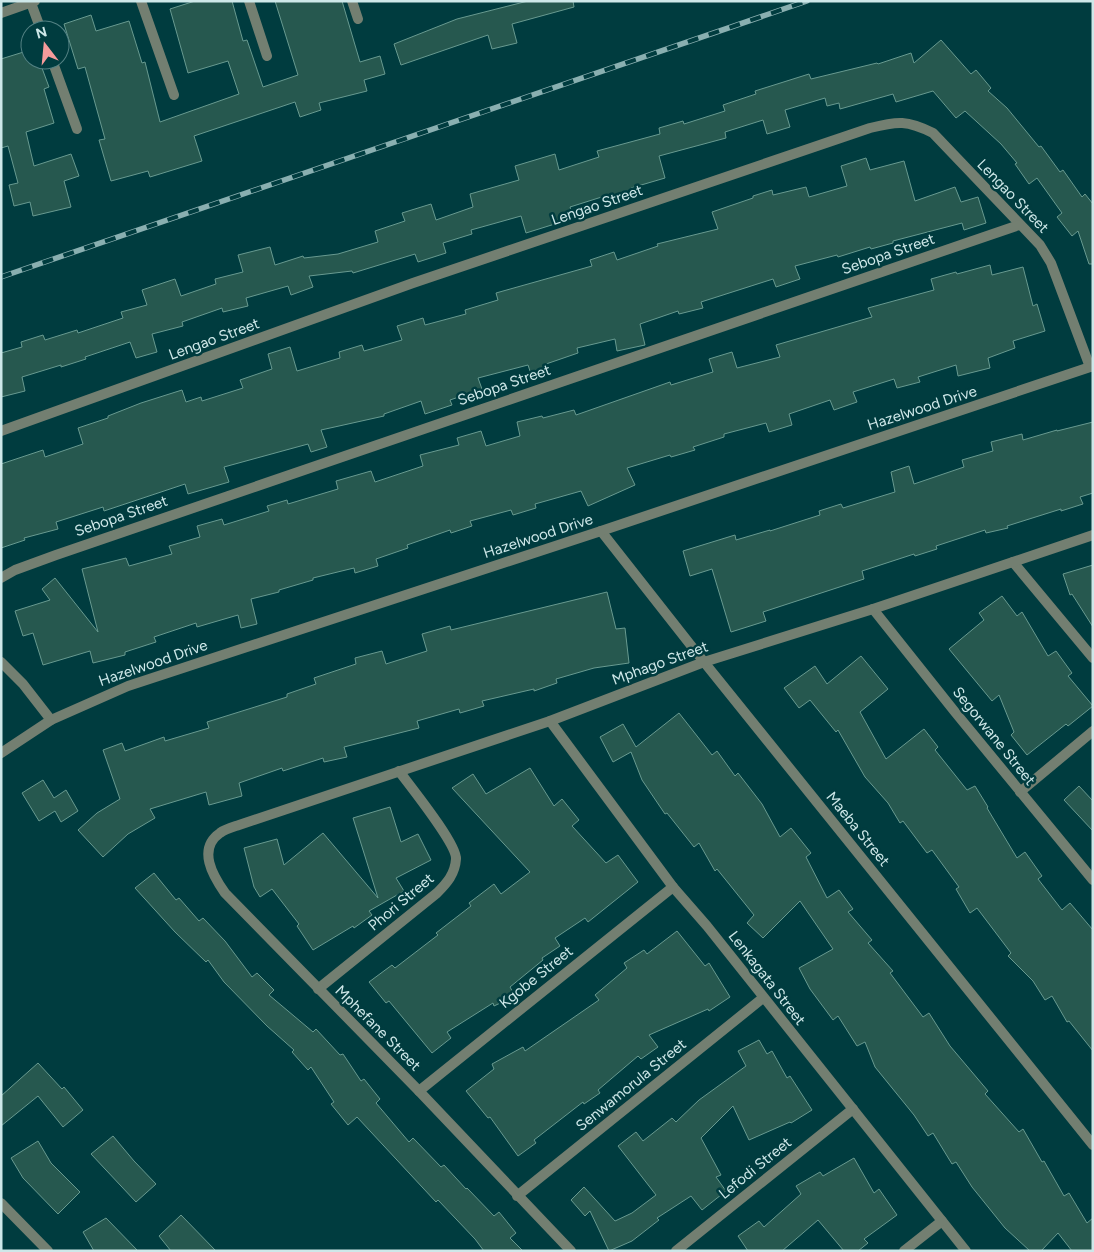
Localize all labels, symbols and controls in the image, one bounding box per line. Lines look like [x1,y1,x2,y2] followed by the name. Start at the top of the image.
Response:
[20,20,70,70] north arrow
[34,23,49,43] text: N
[973,155,1053,237] street label: Lengao Street
[549,181,645,229] street label: Lengao Street
[839,230,937,278] street label: Sebopa Street
[166,314,262,364] street label: Lengao Street
[455,361,553,409] street label: Sebopa Street
[865,382,979,434] street label: Hazelwood Drive
[72,492,170,540] street label: Sebopa Street
[481,510,595,562] street label: Hazelwood Drive
[96,636,210,690] street label: Hazelwood Drive
[610,637,711,689] street label: Mphago Street
[949,683,1039,789] street label: Segorwane Street
[822,788,894,870] street label: Maeba Street
[365,869,438,935] street label: Phori Street
[725,927,810,1029] street label: Lenkagata Street
[496,942,577,1012] street label: Kgobe Street
[331,981,425,1075] street label: Mphefane Street
[572,1035,690,1135] street label: Senwamorula Street
[715,1133,795,1203] street label: Lefodi Street

